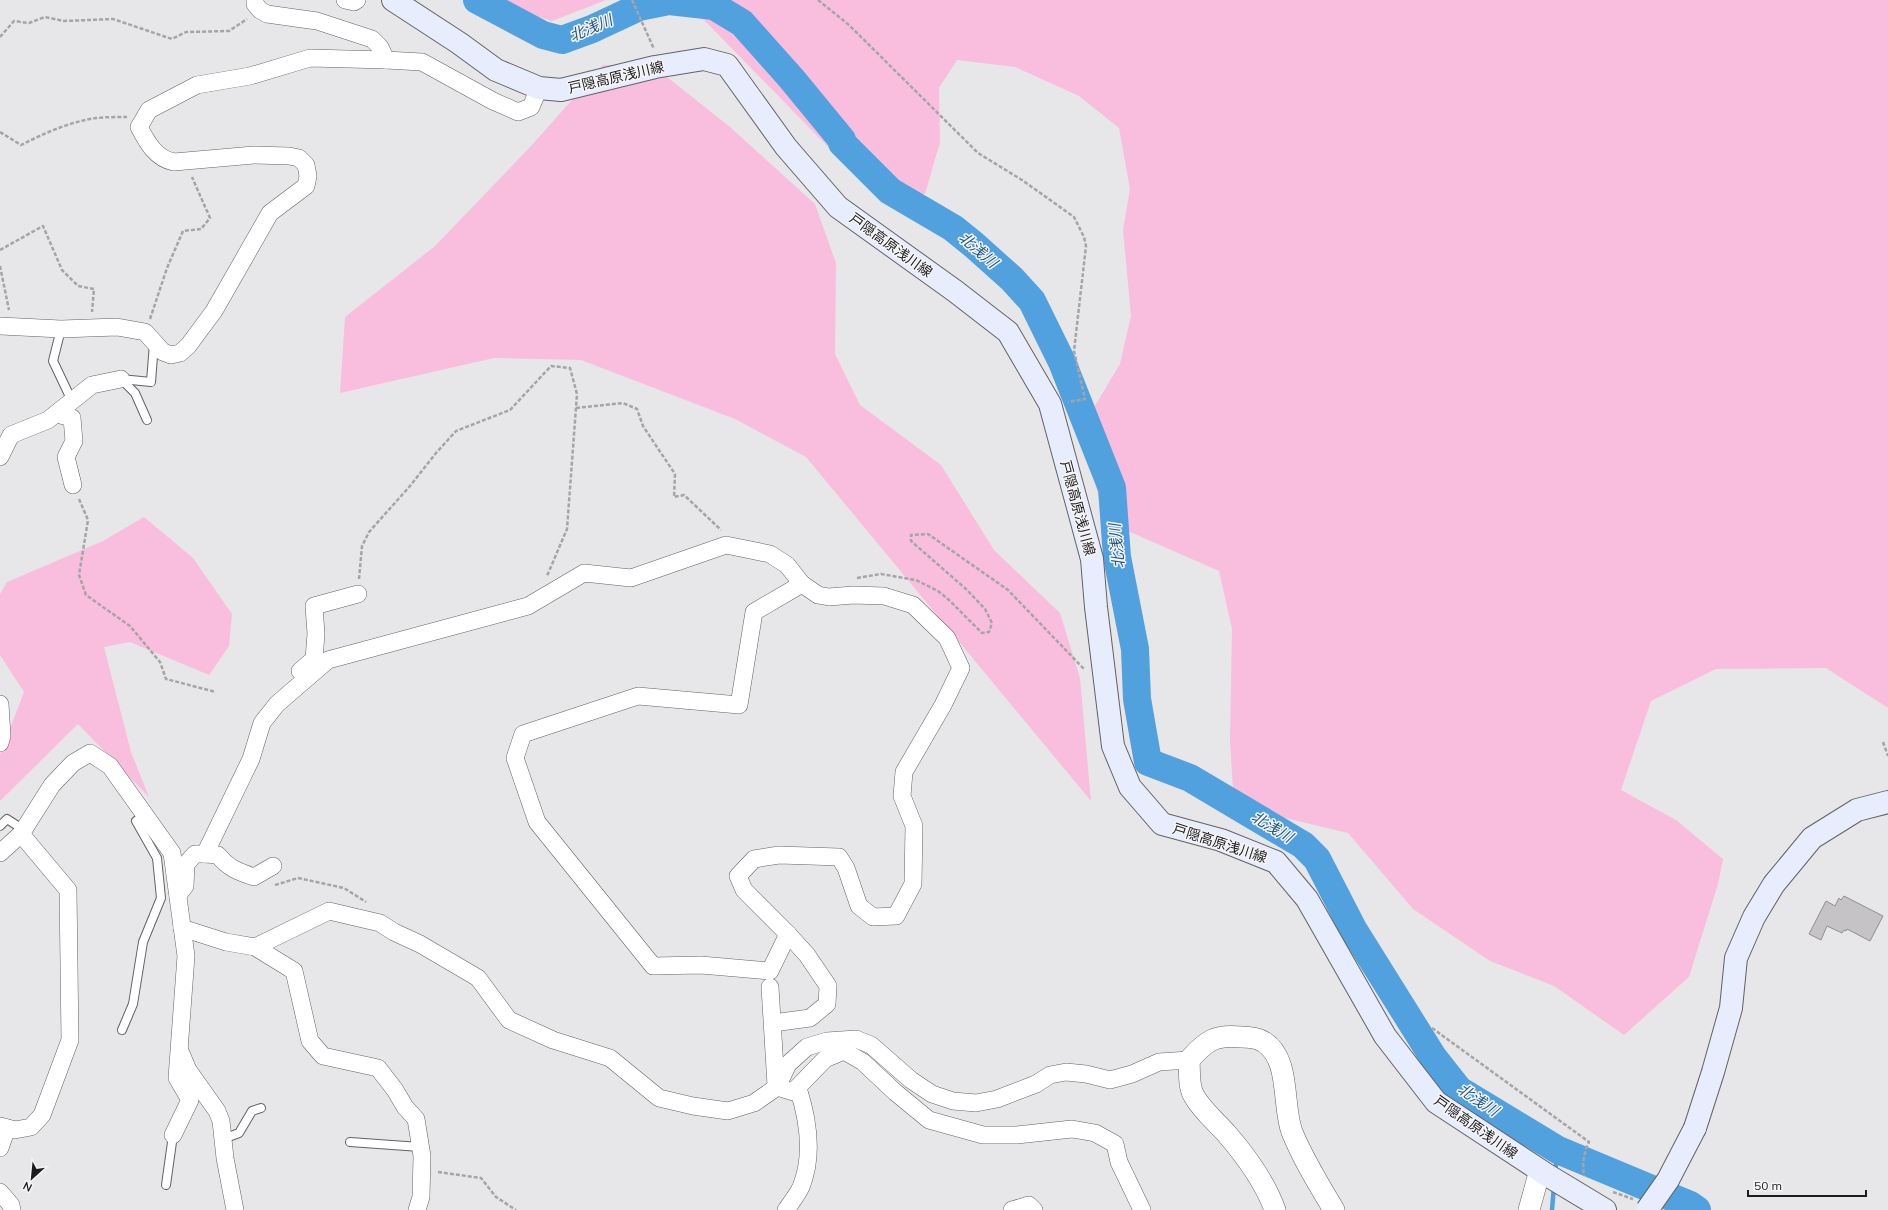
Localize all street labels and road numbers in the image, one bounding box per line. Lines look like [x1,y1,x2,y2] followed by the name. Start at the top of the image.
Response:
[566,57,666,97] street label: 戸隠高原浅川線
[846,209,936,281] street label: 戸隠高原浅川線
[1057,458,1099,558] street label: 戸隠高原浅川線
[1171,819,1269,867] street label: 戸隠高原浅川線
[1431,1092,1521,1162] street label: 戸隠高原浅川線

